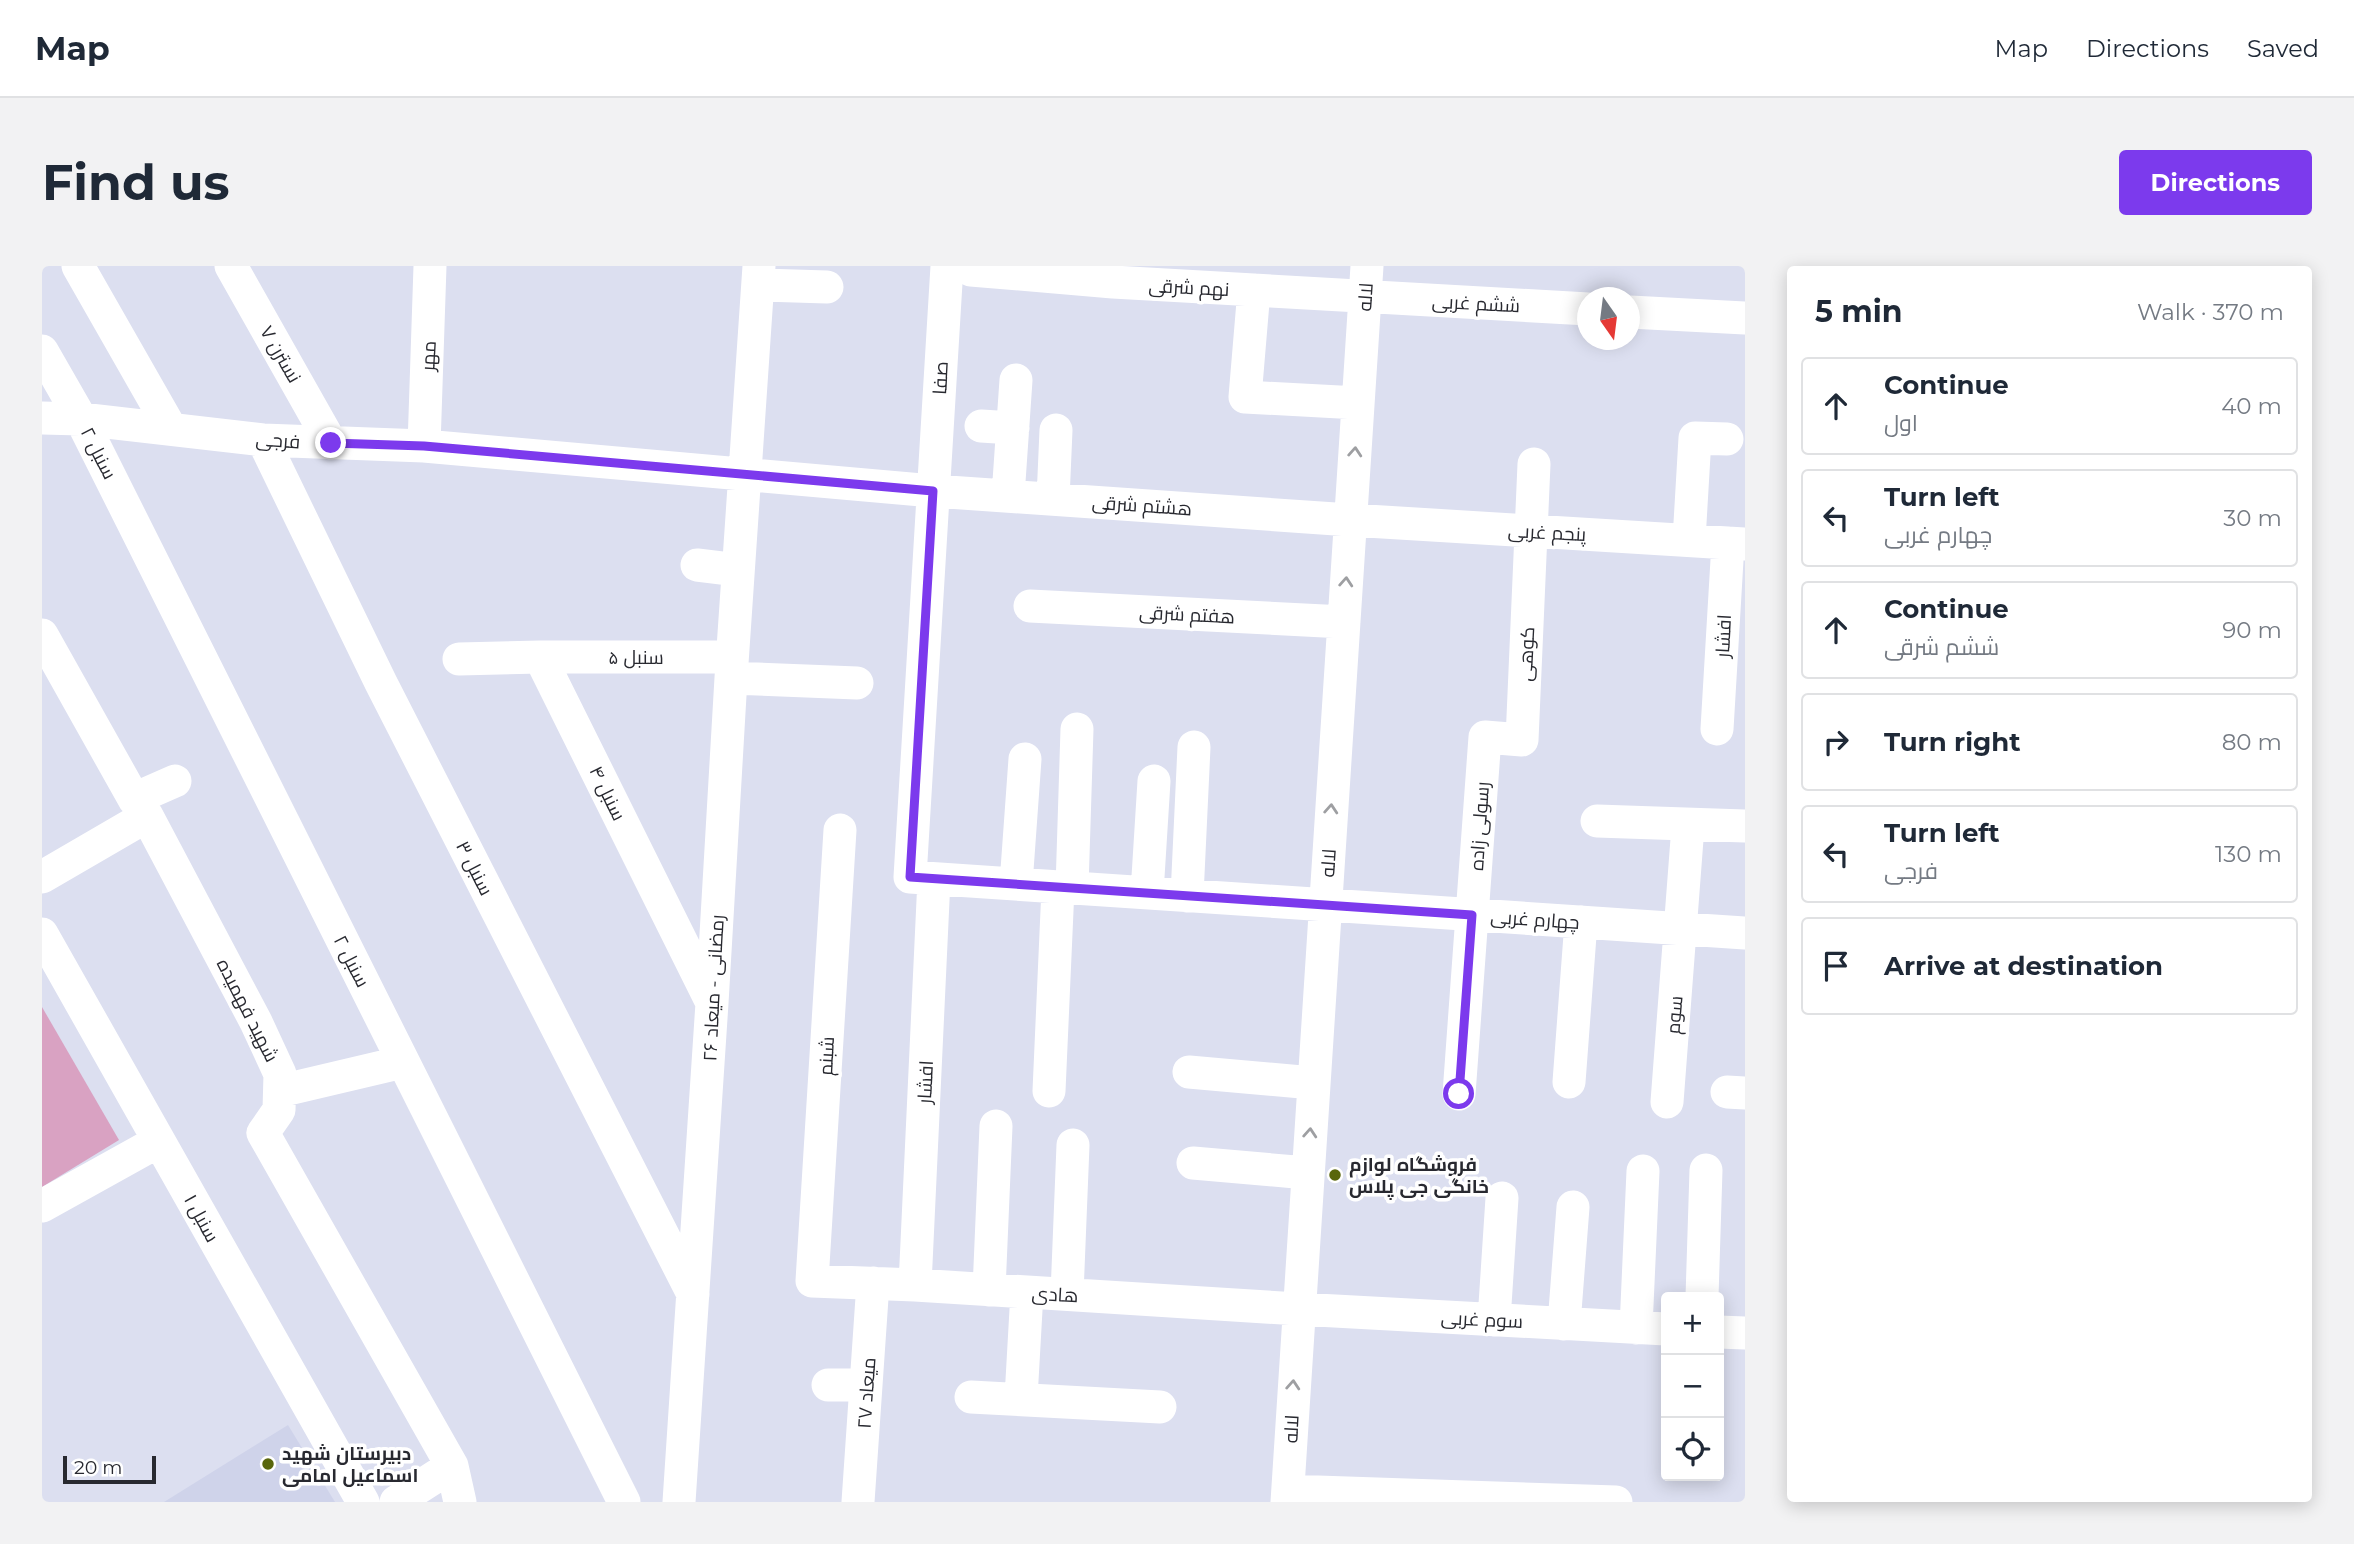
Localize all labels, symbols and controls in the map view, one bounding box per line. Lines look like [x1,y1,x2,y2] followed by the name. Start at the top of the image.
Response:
[35,28,110,68] text: Map
[1995,34,2048,63] text: Map
[2086,34,2209,63] text: Directions
[2247,34,2319,63] text: Saved
[2119,150,2312,215] button: Directions
[42,153,230,212] text: Find us
[1148,274,1230,303] street label: نهم شرقی
[1353,282,1378,312] street label: لاله
[1577,287,1640,350] north arrow
[1431,290,1521,319] street label: ششم غربی
[1815,293,1903,330] text: 5 min
[2137,298,2284,326] text: Walk · 370 m
[255,322,306,387] street label: نسترن ۷
[416,340,441,373] street label: مهر
[928,361,953,395] street label: صفا
[1884,369,2009,401] text: Continue
[1817,387,1855,425] icon: ahead
[2221,392,2282,420] text: 40 m
[1884,409,1918,437] text: اول
[76,423,121,483] street label: سنبل ۲
[255,427,301,454] street label: فرجی
[315,427,346,458] route end
[1347,446,1362,457] one-way arrow
[1884,481,2000,513] text: Turn left
[1091,491,1193,522] street label: هشتم شرقی
[1817,499,1855,537] icon: left
[2223,504,2282,532] text: 30 m
[1507,519,1587,548] street label: پنجم غربی
[1884,521,1992,549] text: چهارم غربی
[1338,576,1353,587] one-way arrow
[1884,593,2009,625] text: Continue
[1138,601,1236,630] street label: هفتم شرقی
[1817,611,1855,649] icon: ahead
[1711,614,1736,659] street label: افشار
[2222,616,2282,644] text: 90 m
[1514,626,1539,682] street label: کوهی
[1884,633,1999,661] text: ششم شرقی
[608,646,664,669] street label: سنبل ۵
[1817,723,1855,761] icon: right
[1884,726,2020,758] text: Turn right
[2222,728,2282,756] text: 80 m
[585,762,631,824] street label: سنبل ۴
[1465,781,1494,871] street label: رسولی زاده
[1323,803,1338,814] one-way arrow
[1884,817,2000,849] text: Turn left
[1817,835,1855,873] icon: left
[451,837,498,899] street label: سنبل ۳
[2215,840,2282,868] text: 130 m
[1316,848,1341,878] street label: لاله
[1884,857,1938,885] text: فرجی
[1489,905,1580,936] street label: چهارم غربی
[698,914,729,1062] street label: رمضانی - میعاد ۲۶
[329,931,374,991] street label: سنبل ۲
[1817,947,1855,985] icon: arrive
[1884,950,2163,982] text: Arrive at destination
[212,955,283,1066] street label: شهید فهمیده
[1661,995,1690,1035] street label: سوم
[814,1036,841,1076] street label: شبنم
[913,1060,938,1105] street label: افشار
[1443,1078,1474,1109] route start
[1302,1128,1317,1139] one-way arrow
[1349,1153,1489,1200] place label: فروشگاه لوازم خانگی جی پلاس
[1327,1167,1343,1183] marker: فروشگاه لوازم خانگی جی پلاس
[179,1190,224,1246] street label: سنبل ۱
[1031,1282,1079,1307] street label: هادی
[1661,1292,1724,1481] map controls
[1661,1292,1724,1355] button: +
[1440,1306,1524,1335] street label: سوم غربی
[1661,1355,1724,1418] button: −
[853,1357,880,1430] street label: میعاد ۲۷
[1286,1379,1301,1390] one-way arrow
[1279,1414,1304,1444] street label: لاله
[1661,1418,1724,1481] button: locate
[282,1442,418,1487] place label: دبیرستان شهید اسماعیل امامی
[63,1453,156,1485] scale bar
[74,1456,122,1479] text: 20 m
[260,1456,276,1472] marker: دبیرستان شهید اسماعیل امامی

